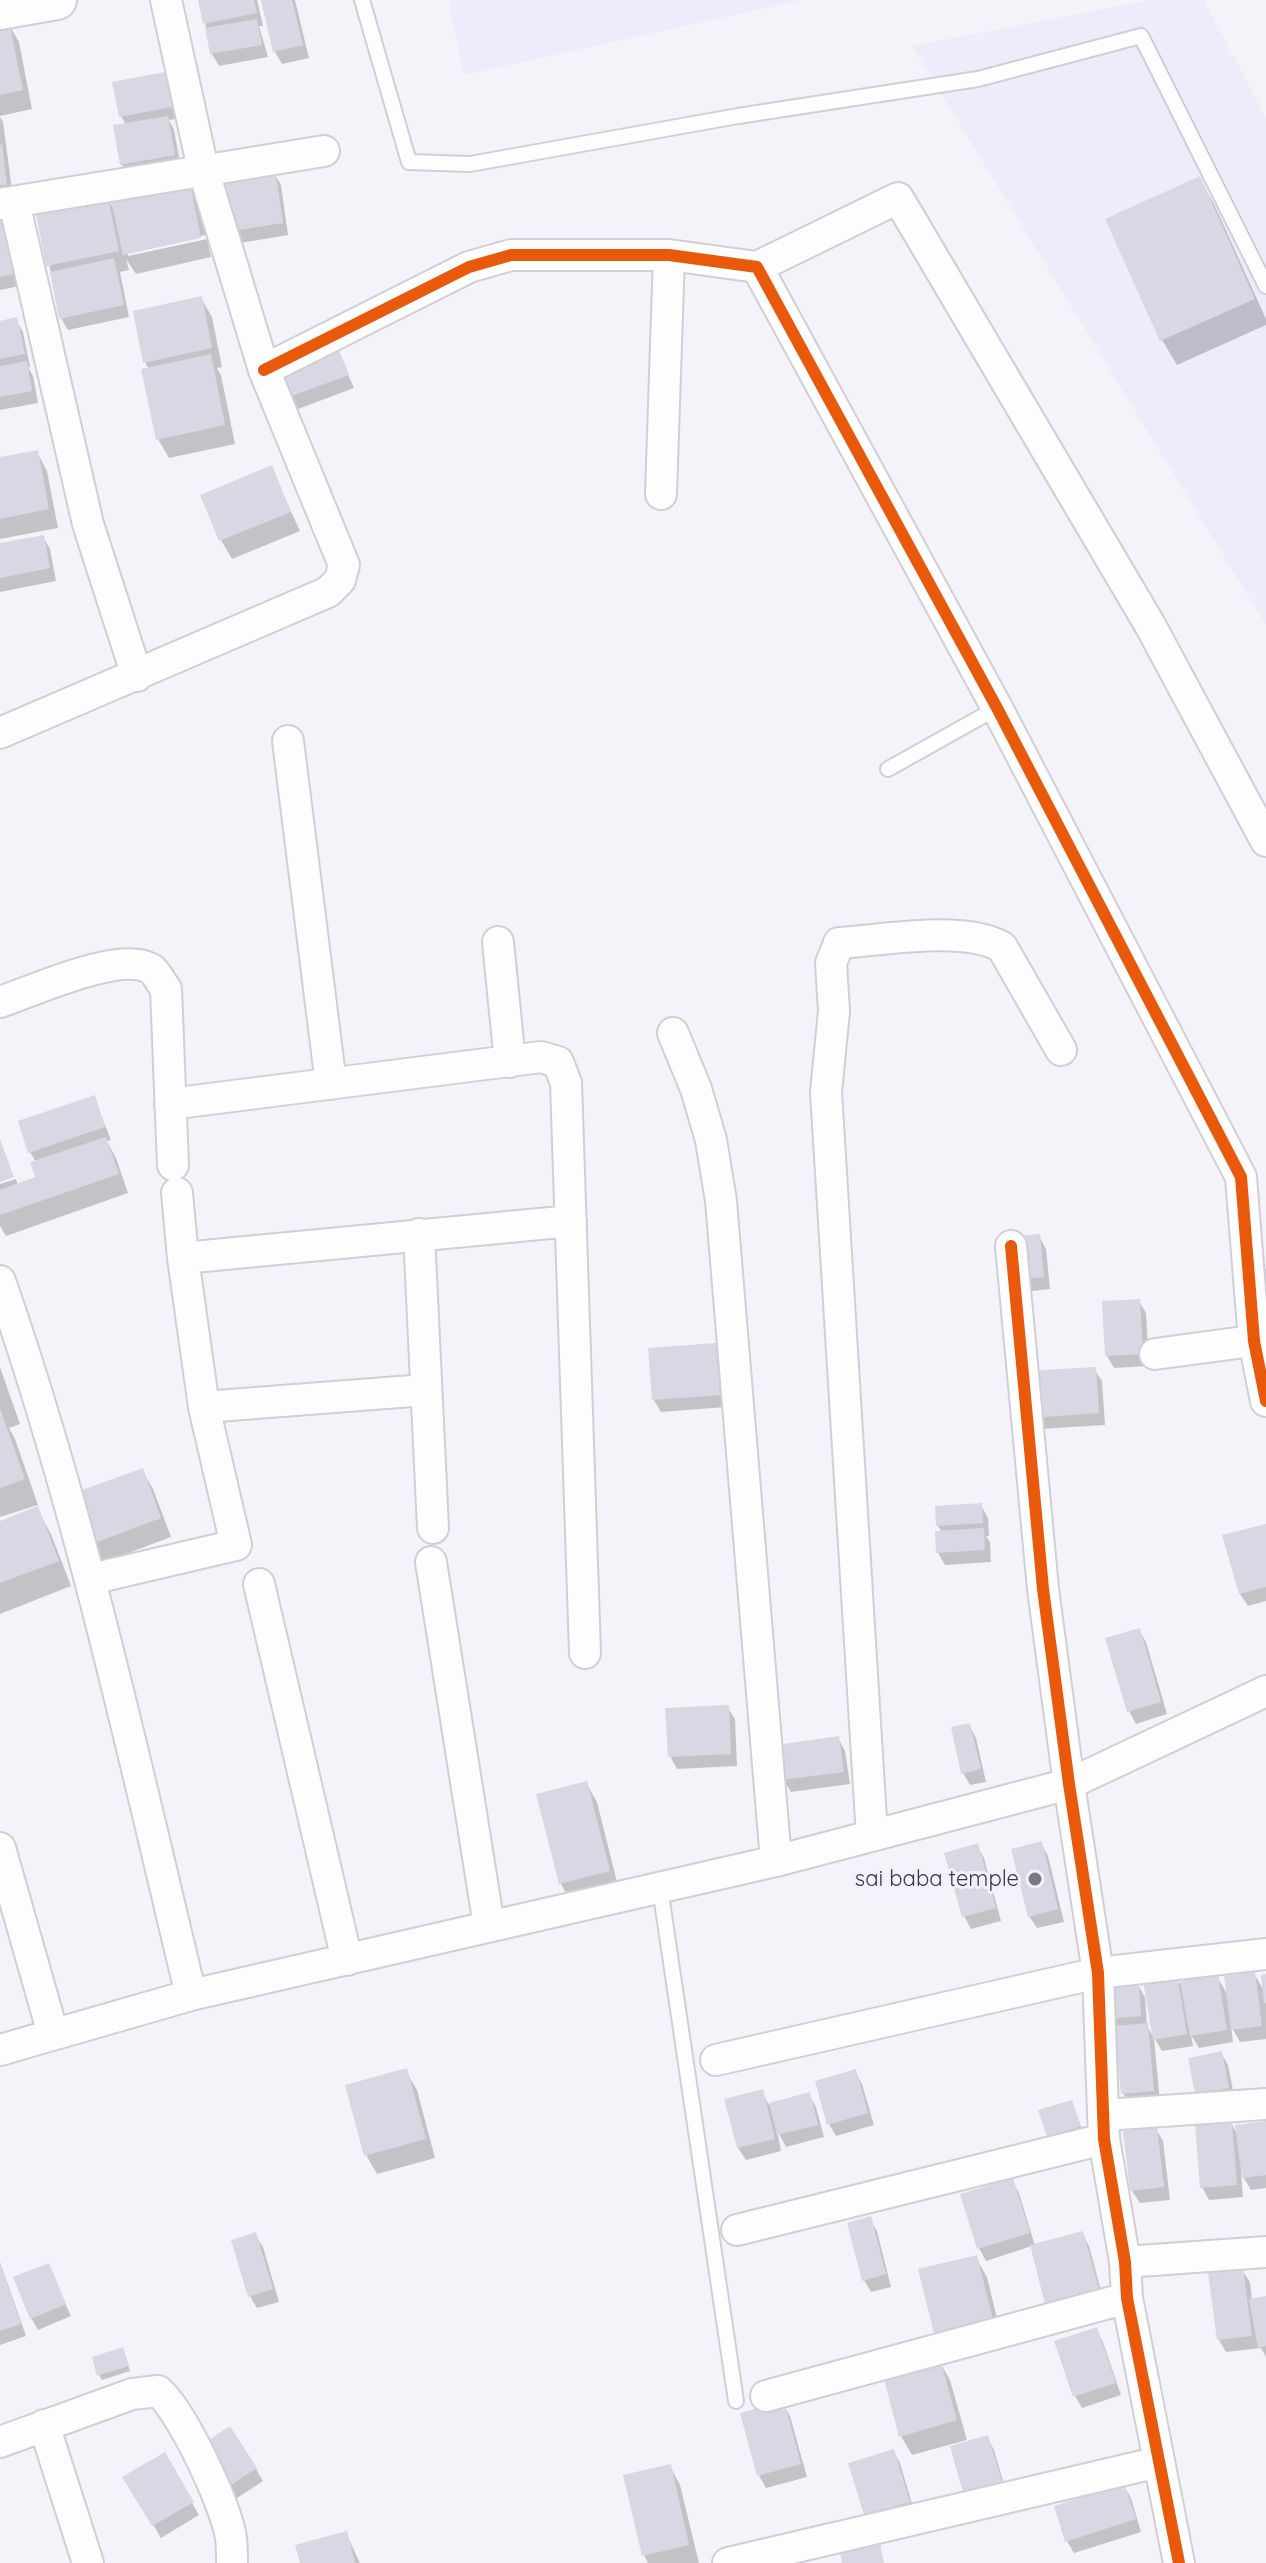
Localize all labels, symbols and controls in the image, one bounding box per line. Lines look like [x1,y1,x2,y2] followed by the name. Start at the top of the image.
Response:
[855,1866,1019,1892] place label: sai baba temple
[1026,1870,1044,1888] marker: sai baba temple

